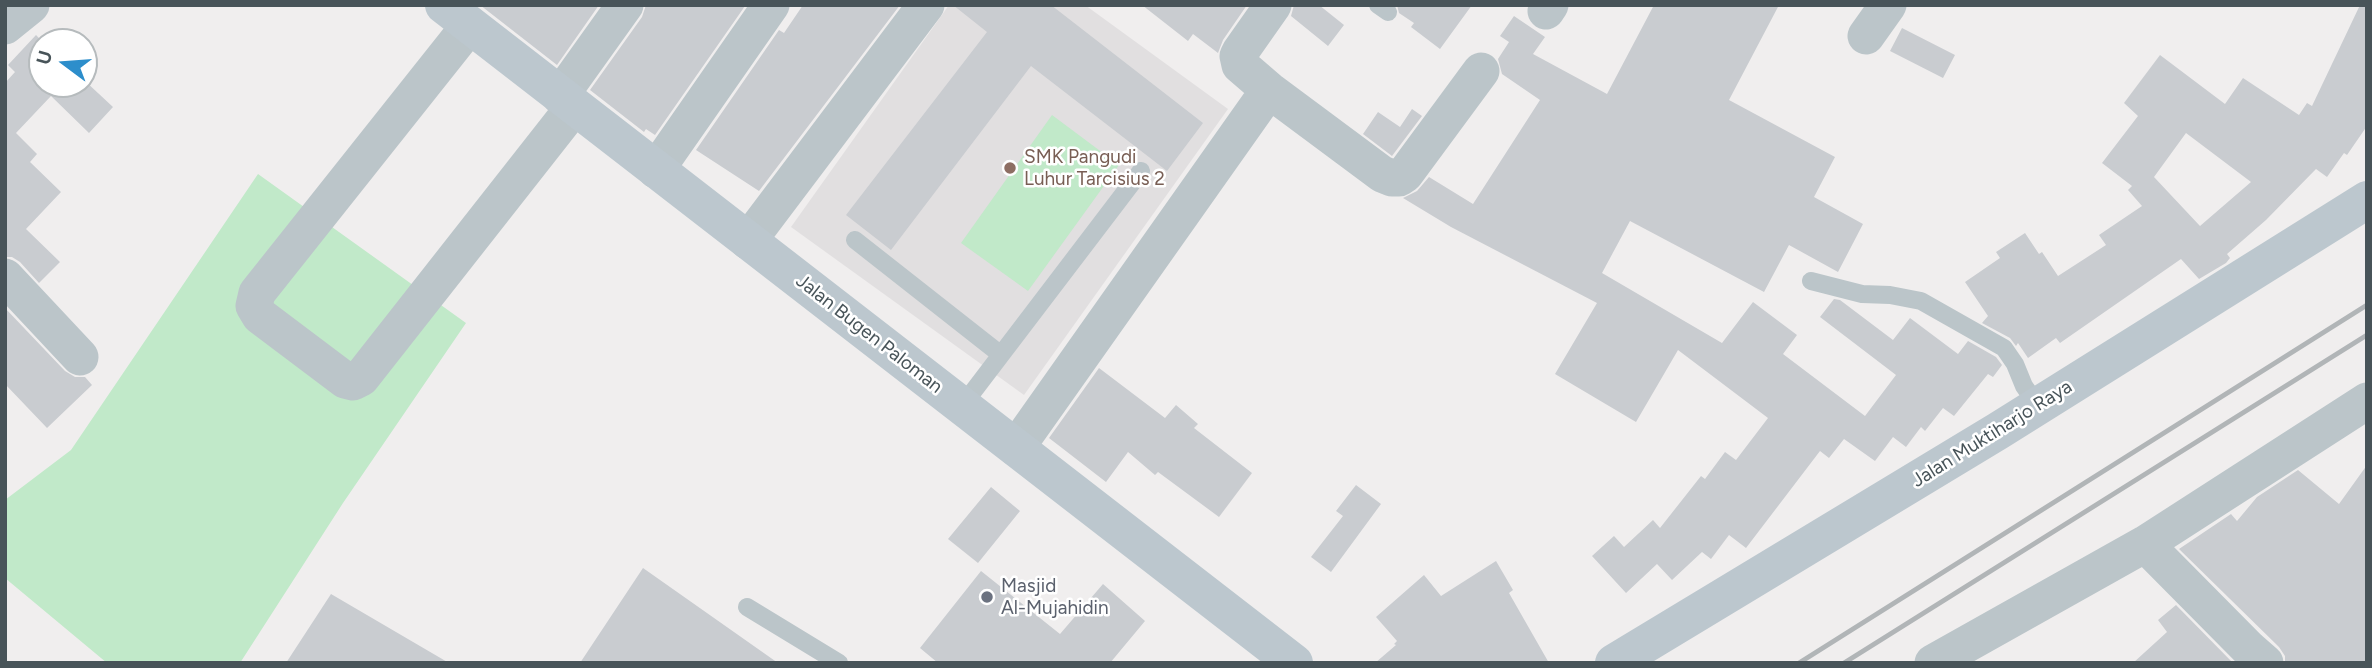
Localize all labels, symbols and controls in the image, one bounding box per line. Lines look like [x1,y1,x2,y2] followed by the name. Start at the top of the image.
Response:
[28,28,98,98] north arrow
[31,48,57,67] text: U
[1024,146,1165,190] place label: SMK Pangudi Luhur Tarcisius 2
[1002,160,1018,176] marker: SMK Pangudi Luhur Tarcisius 2
[791,270,947,398] street label: Jalan Bugen Paloman
[1908,375,2076,493] street label: Jalan Muktiharjo Raya
[1001,575,1109,619] place label: Masjid Al-Mujahidin
[979,589,995,605] marker: Masjid Al-Mujahidin

